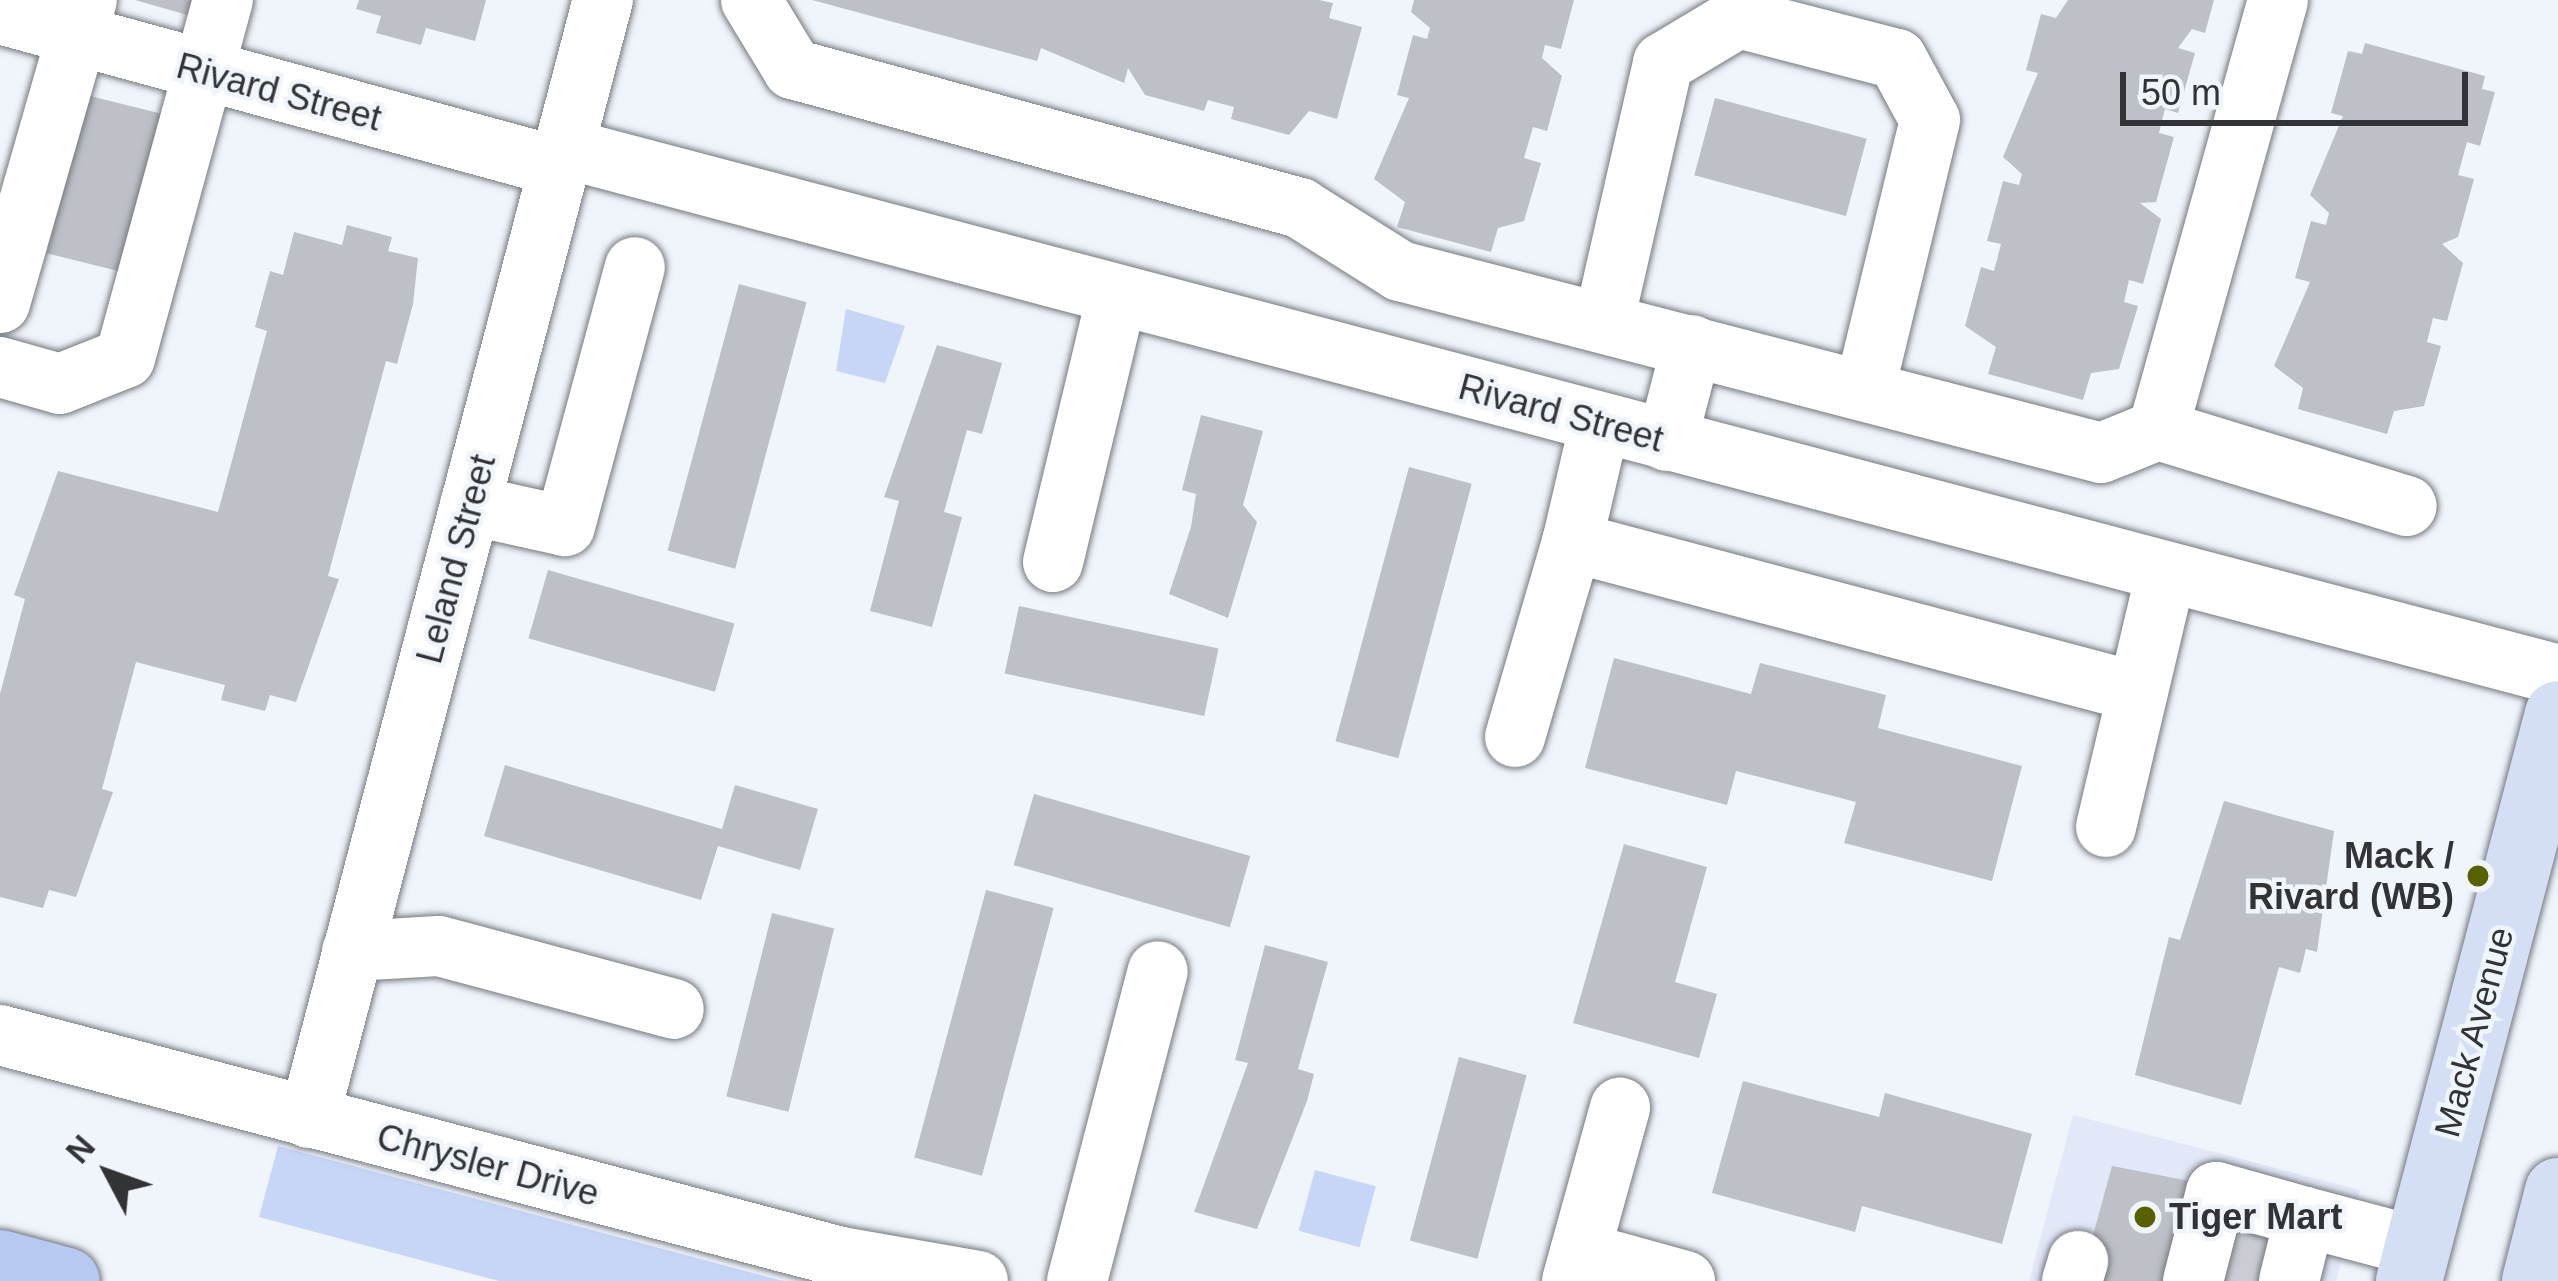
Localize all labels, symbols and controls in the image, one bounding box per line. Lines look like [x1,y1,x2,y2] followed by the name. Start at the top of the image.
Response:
[172,44,386,140] street label: Rivard Street
[2126,48,2474,122] scale bar
[2141,72,2221,113] text: 50 m
[1454,365,1668,461] street label: Rivard Street
[407,450,505,668] street label: Leland Street
[2248,833,2454,918] place label: Mack / Rivard (WB)
[2465,863,2491,889] marker: Mack / Rivard (WB)
[2425,921,2523,1143] street label: Mack Avenue
[48,1113,168,1233] north arrow
[372,1115,604,1215] street label: Chrysler Drive
[59,1128,102,1170] text: N
[2169,1195,2342,1239] place label: Tiger Mart
[2132,1204,2158,1230] marker: Tiger Mart

